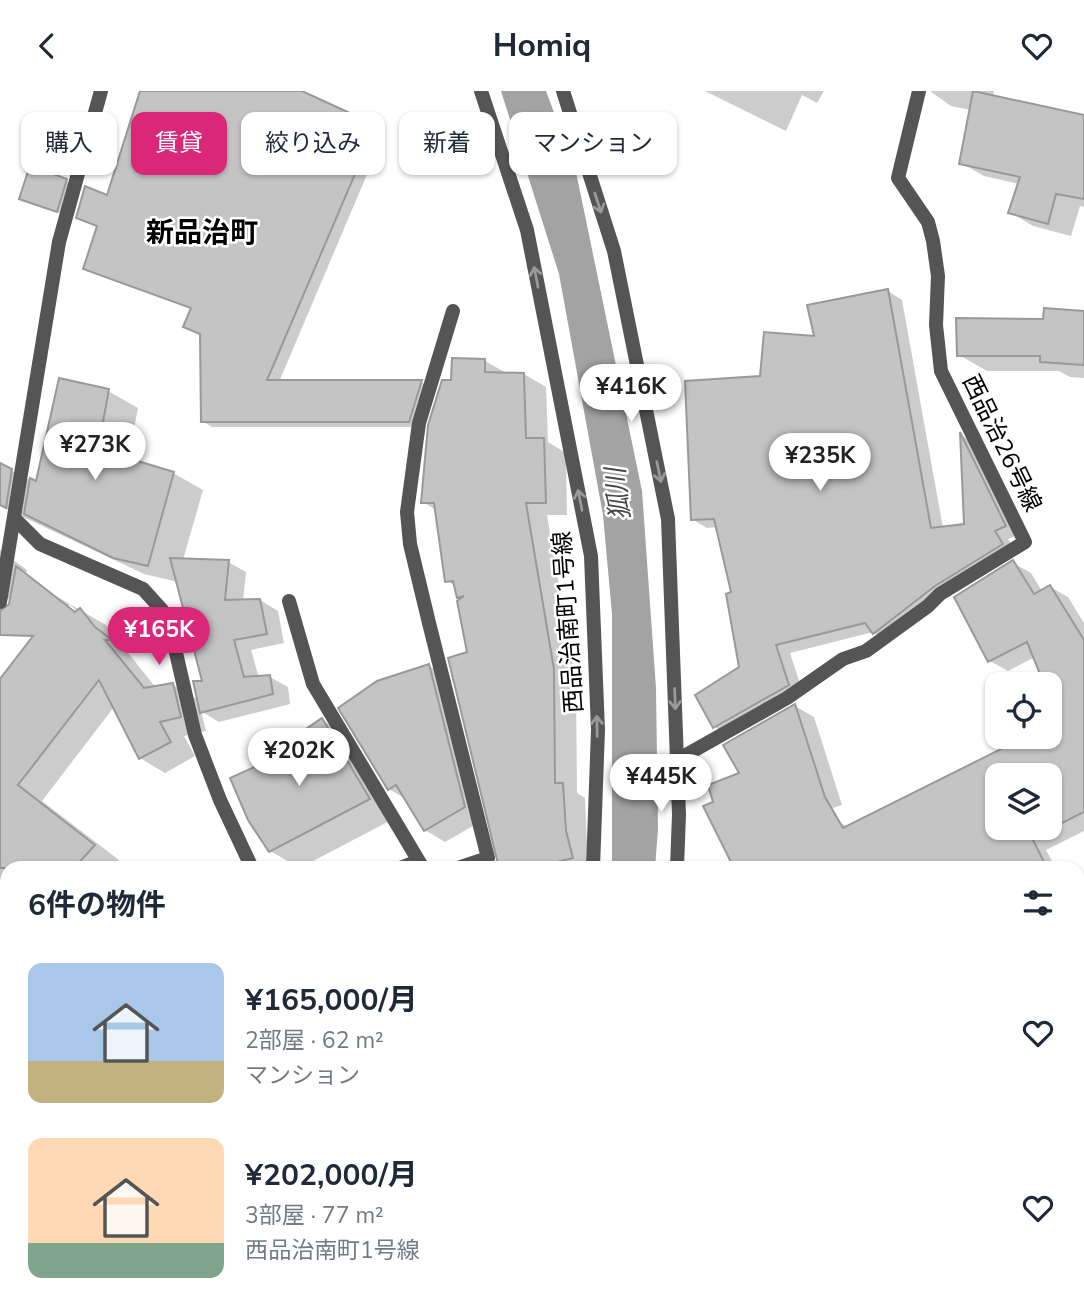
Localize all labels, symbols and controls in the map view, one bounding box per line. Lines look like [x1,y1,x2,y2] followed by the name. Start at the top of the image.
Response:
[493,24,591,67] text: Homiq
[28,27,66,65] icon: back
[1018,27,1056,65] icon: heart
[21,112,117,175] chip: 購入
[131,112,227,175] chip: 賃貸
[241,112,385,175] chip: 絞り込み
[399,112,495,175] chip: 新着
[509,112,677,175] chip: マンション
[593,191,606,213] one-way arrow
[146,214,258,252] district label: 新品治町
[529,266,542,289] one-way arrow
[582,365,680,424] pin: ¥416K
[955,369,1049,517] street label: 西品治26号線
[596,371,666,402] text: ¥416K
[46,423,144,482] pin: ¥273K
[60,429,130,460] text: ¥273K
[771,433,869,493] pin: ¥235K
[785,440,855,471] text: ¥235K
[653,460,666,483] one-way arrow
[598,463,638,522] water label: 狐川
[572,489,586,512] one-way arrow
[546,530,590,714] street label: 西品治南町1号線
[110,607,208,667] pin: ¥165K
[124,614,194,645] text: ¥165K
[985,672,1062,840] map controls
[985,672,1062,749] button: locate
[668,687,681,710] one-way arrow
[591,715,604,738] one-way arrow
[250,729,348,788] pin: ¥202K
[264,735,334,766] text: ¥202K
[612,755,710,814] pin: ¥445K
[626,761,696,792] text: ¥445K
[985,763,1062,840] button: layers
[1019,884,1057,922] icon: filters
[28,885,166,926] text: 6件の物件
[245,980,418,1021] text: ¥165,000/月
[84,991,168,1075] icon: home
[1019,1014,1057,1052] icon: heart
[245,1025,384,1056] text: 2部屋 · 62 m²
[245,1060,360,1091] text: マンション
[245,1155,418,1196] text: ¥202,000/月
[84,1166,168,1250] icon: home
[1019,1189,1057,1227] icon: heart
[245,1200,384,1231] text: 3部屋 · 77 m²
[245,1235,420,1266] text: 西品治南町1号線

